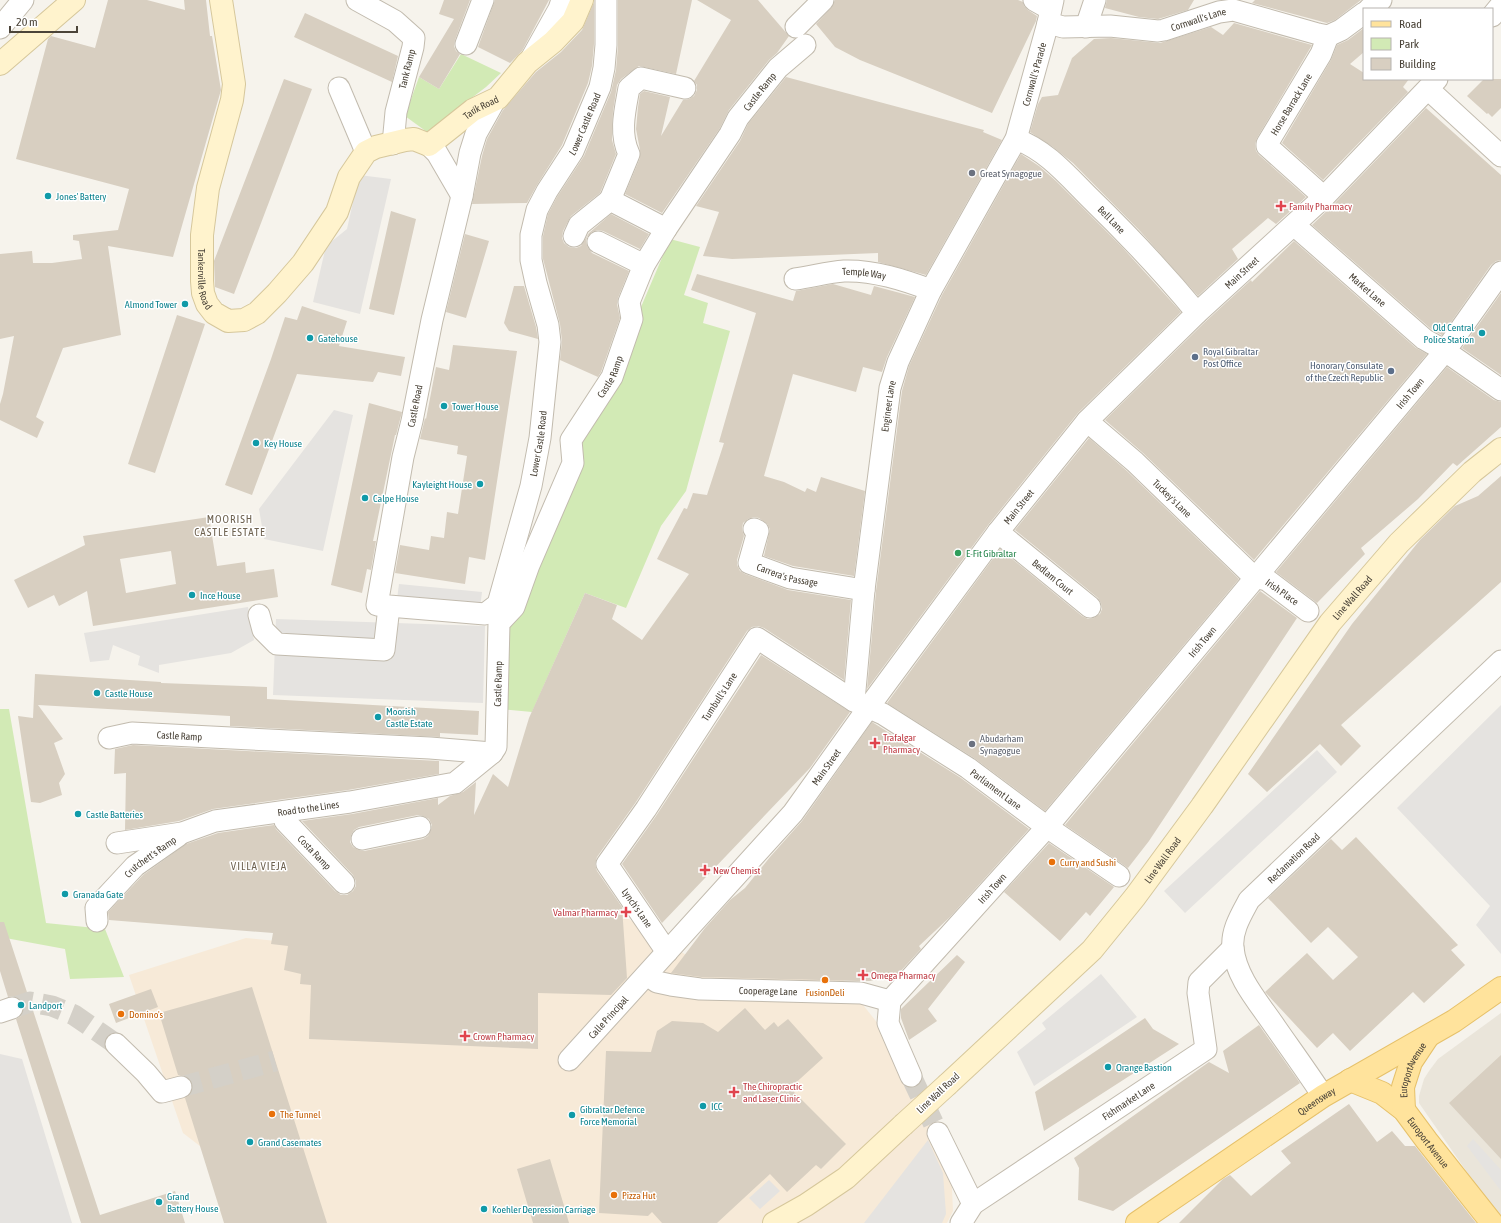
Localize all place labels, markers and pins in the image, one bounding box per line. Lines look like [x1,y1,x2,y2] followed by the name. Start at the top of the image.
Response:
[967,168,977,178] marker: Great Synagogue
[980,168,1042,179] place label: Great Synagogue
[43,191,53,201] marker: Jones' Battery
[56,191,107,202] place label: Jones' Battery
[1276,201,1286,211] marker: Family Pharmacy
[1289,201,1352,212] place label: Family Pharmacy
[125,299,178,310] place label: Almond Tower
[180,299,190,309] marker: Almond Tower
[1423,322,1474,345] place label: Old Central Police Station
[1477,328,1487,338] marker: Old Central Police Station
[305,333,315,343] marker: Gatehouse
[318,333,358,344] place label: Gatehouse
[1203,346,1259,369] place label: Royal Gibraltar Post Office
[1190,352,1200,362] marker: Royal Gibraltar Post Office
[1306,360,1383,383] place label: Honorary Consulate of the Czech Republic
[1386,366,1396,376] marker: Honorary Consulate of the Czech Republic
[439,401,449,411] marker: Tower House
[452,401,499,412] place label: Tower House
[251,438,261,448] marker: Key House
[264,438,302,449] place label: Key House
[412,479,472,490] place label: Kayleight House
[475,479,485,489] marker: Kayleight House
[360,493,370,503] marker: Calpe House
[373,493,419,504] place label: Calpe House
[953,548,963,558] marker: E-Fit Gibraltar
[966,548,1017,559] place label: E-Fit Gibraltar
[187,590,197,600] marker: Ince House
[200,590,241,601] place label: Ince House
[92,688,102,698] marker: Castle House
[105,688,153,699] place label: Castle House
[386,706,433,729] place label: Moorish Castle Estate
[373,712,383,722] marker: Moorish Castle Estate
[883,732,920,755] place label: Trafalgar Pharmacy
[980,733,1024,756] place label: Abudarham Synagogue
[870,738,880,748] marker: Trafalgar Pharmacy
[967,739,977,749] marker: Abudarham Synagogue
[73,809,83,819] marker: Castle Batteries
[86,809,143,820] place label: Castle Batteries
[1047,857,1057,867] marker: Curry and Sushi
[1060,857,1116,868] place label: Curry and Sushi
[700,865,710,875] marker: New Chemist
[713,865,761,876] place label: New Chemist
[60,889,70,899] marker: Granada Gate
[73,889,124,900] place label: Granada Gate
[553,907,618,918] place label: Valmar Pharmacy
[621,907,631,917] marker: Valmar Pharmacy
[858,970,868,980] marker: Omega Pharmacy
[871,970,936,981] place label: Omega Pharmacy
[820,975,830,985] marker: FusionDeli
[805,987,845,998] place label: FusionDeli
[16,1000,26,1010] marker: Landport
[29,1000,62,1011] place label: Landport
[116,1009,126,1019] marker: Domino's
[129,1009,164,1020] place label: Domino's
[460,1031,470,1041] marker: Crown Pharmacy
[473,1031,534,1042] place label: Crown Pharmacy
[1103,1062,1113,1072] marker: Orange Bastion
[1116,1062,1172,1073] place label: Orange Bastion
[743,1081,802,1104] place label: The Chiropractic and Laser Clinic
[728,1086,740,1098] marker: The Chiropractic and Laser Clinic
[698,1101,708,1111] marker: ICC
[711,1101,723,1112] place label: ICC
[580,1104,645,1127] place label: Gibraltar Defence Force Memorial
[267,1109,277,1119] marker: The Tunnel
[280,1109,321,1120] place label: The Tunnel
[567,1110,577,1120] marker: Gibraltar Defence Force Memorial
[245,1137,255,1147] marker: Grand Casemates
[258,1137,322,1148] place label: Grand Casemates
[609,1190,619,1200] marker: Pizza Hut
[622,1190,656,1201] place label: Pizza Hut
[167,1191,219,1214] place label: Grand Battery House
[154,1197,164,1207] marker: Grand Battery House
[479,1204,489,1214] marker: Koehler Depression Carriage
[492,1204,596,1215] place label: Koehler Depression Carriage

